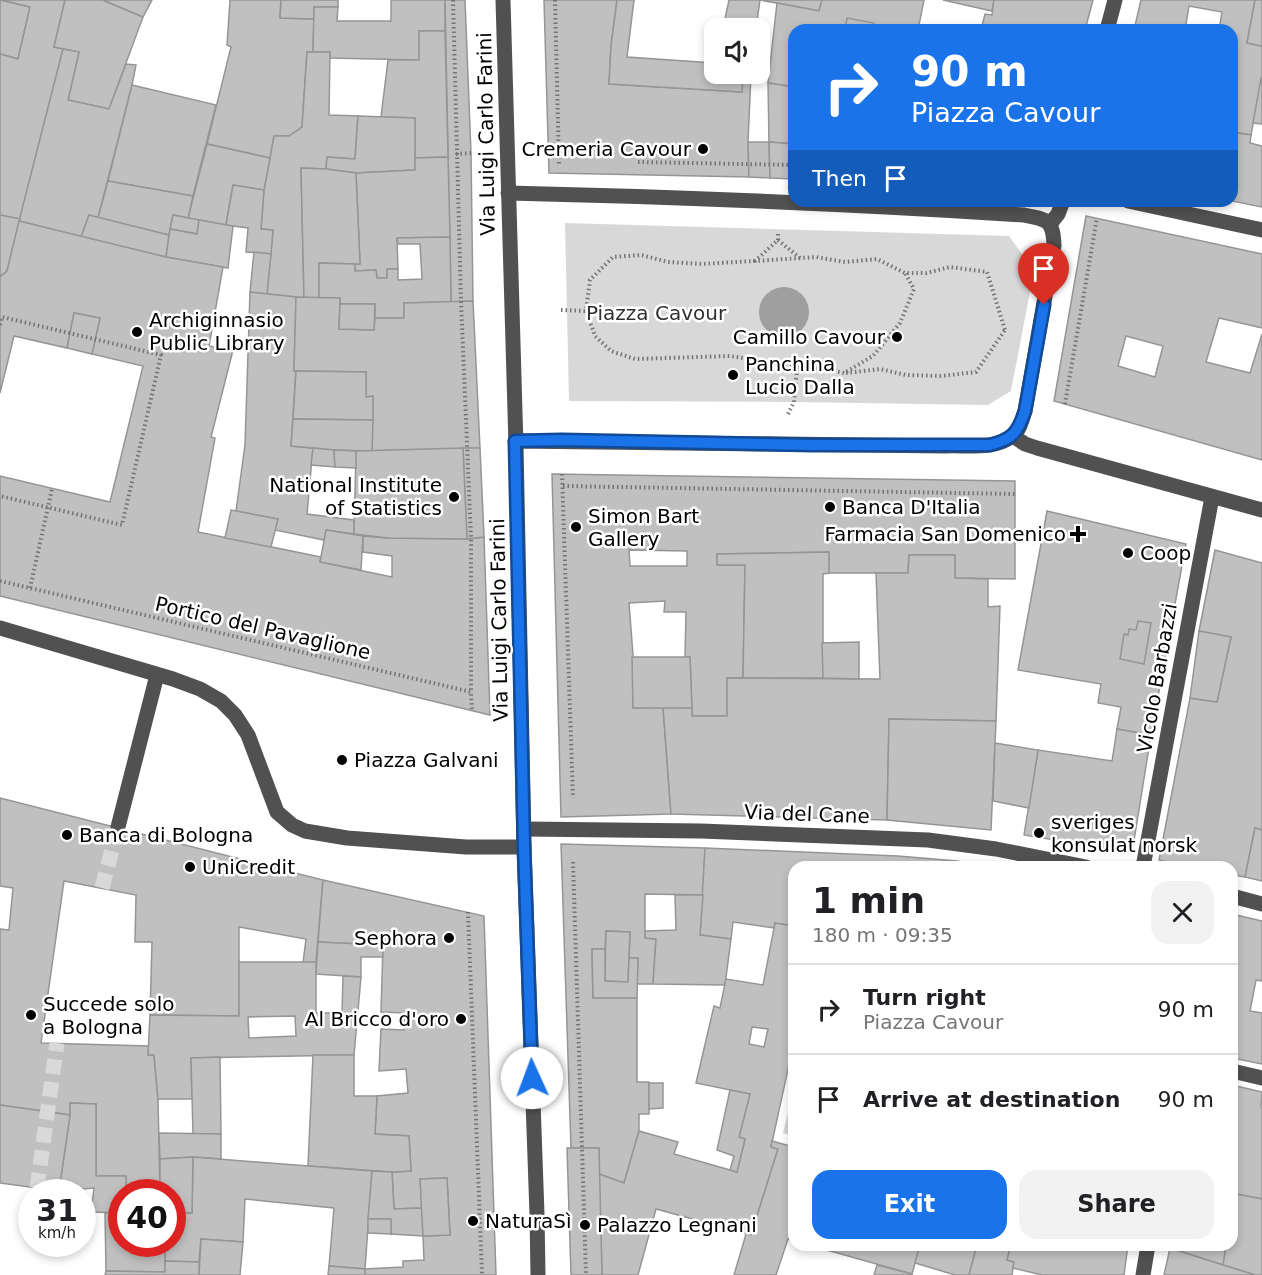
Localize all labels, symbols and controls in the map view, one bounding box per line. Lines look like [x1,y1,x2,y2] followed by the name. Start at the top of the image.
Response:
[704,18,770,84] map controls
[704,18,770,84] button: sound
[472,32,500,236] street label: Via Luigi Carlo Farini
[911,47,1028,96] text: 90 m
[812,48,890,126] icon: right
[911,97,1100,128] text: Piazza Cavour
[522,137,692,161] place label: Cremeria Cavour
[696,142,710,156] marker: Cremeria Cavour
[879,162,912,195] icon: arrive
[812,166,867,191] text: Then
[1018,243,1069,305] pin
[1027,252,1060,285] icon: arrive
[586,301,727,325] park label: Piazza Cavour
[149,308,285,355] place label: Archiginnasio Public Library
[130,325,144,339] marker: Archiginnasio Public Library
[733,325,886,349] place label: Camillo Cavour
[890,330,904,344] marker: Camillo Cavour
[745,352,855,399] place label: Panchina Lucio Dalla
[726,368,740,382] marker: Panchina Lucio Dalla
[269,473,442,520] place label: National Institute of Statistics
[447,490,461,504] marker: National Institute of Statistics
[842,495,981,519] place label: Banca D'Italia
[823,500,837,514] marker: Banca D'Italia
[588,504,699,551] place label: Simon Bart Gallery
[485,518,513,722] street label: Via Luigi Carlo Farini
[569,520,583,534] marker: Simon Bart Gallery
[824,522,1066,546] place label: Farmacia San Domenico
[1071,527,1085,541] marker: Farmacia San Domenico
[1140,541,1191,565] place label: Coop
[1121,546,1135,560] marker: Coop
[153,592,373,664] street label: Portico del Pavaglione
[1132,601,1182,755] street label: Vicolo Barbazzi
[354,748,499,772] place label: Piazza Galvani
[335,753,349,767] marker: Piazza Galvani
[744,800,870,828] street label: Via del Cane
[1051,810,1197,857] place label: sveriges konsulat norsk
[79,823,253,847] place label: Banca di Bologna
[1032,826,1046,840] marker: sveriges konsulat norsk
[60,828,74,842] marker: Banca di Bologna
[202,855,295,879] place label: UniCredit
[183,860,197,874] marker: UniCredit
[812,880,925,921] text: 1 min
[1151,881,1214,944] button: close
[812,923,953,947] text: 180 m · 09:35
[354,926,437,950] place label: Sephora
[442,931,456,945] marker: Sephora
[863,985,986,1010] text: Turn right
[43,992,174,1039] place label: Succede solo a Bologna
[812,993,845,1026] icon: right
[1158,997,1214,1022] text: 90 m
[305,1007,449,1031] place label: Al Bricco d'oro
[24,1008,38,1022] marker: Succede solo a Bologna
[863,1010,1003,1034] text: Piazza Cavour
[454,1012,468,1026] marker: Al Bricco d'oro
[500,1046,564,1110] position arrow
[812,1083,845,1116] icon: arrive
[863,1087,1120,1112] text: Arrive at destination
[1158,1087,1214,1112] text: 90 m
[812,1170,1007,1239] button: Exit
[1019,1170,1214,1239] button: Share
[108,1179,186,1257] speed limit sign: 40
[36,1193,78,1228] text: 31
[485,1209,571,1233] place label: NaturaSì
[597,1213,757,1237] place label: Palazzo Legnani
[466,1214,480,1228] marker: NaturaSì
[578,1218,592,1232] marker: Palazzo Legnani
[38,1224,76,1242] text: km/h

